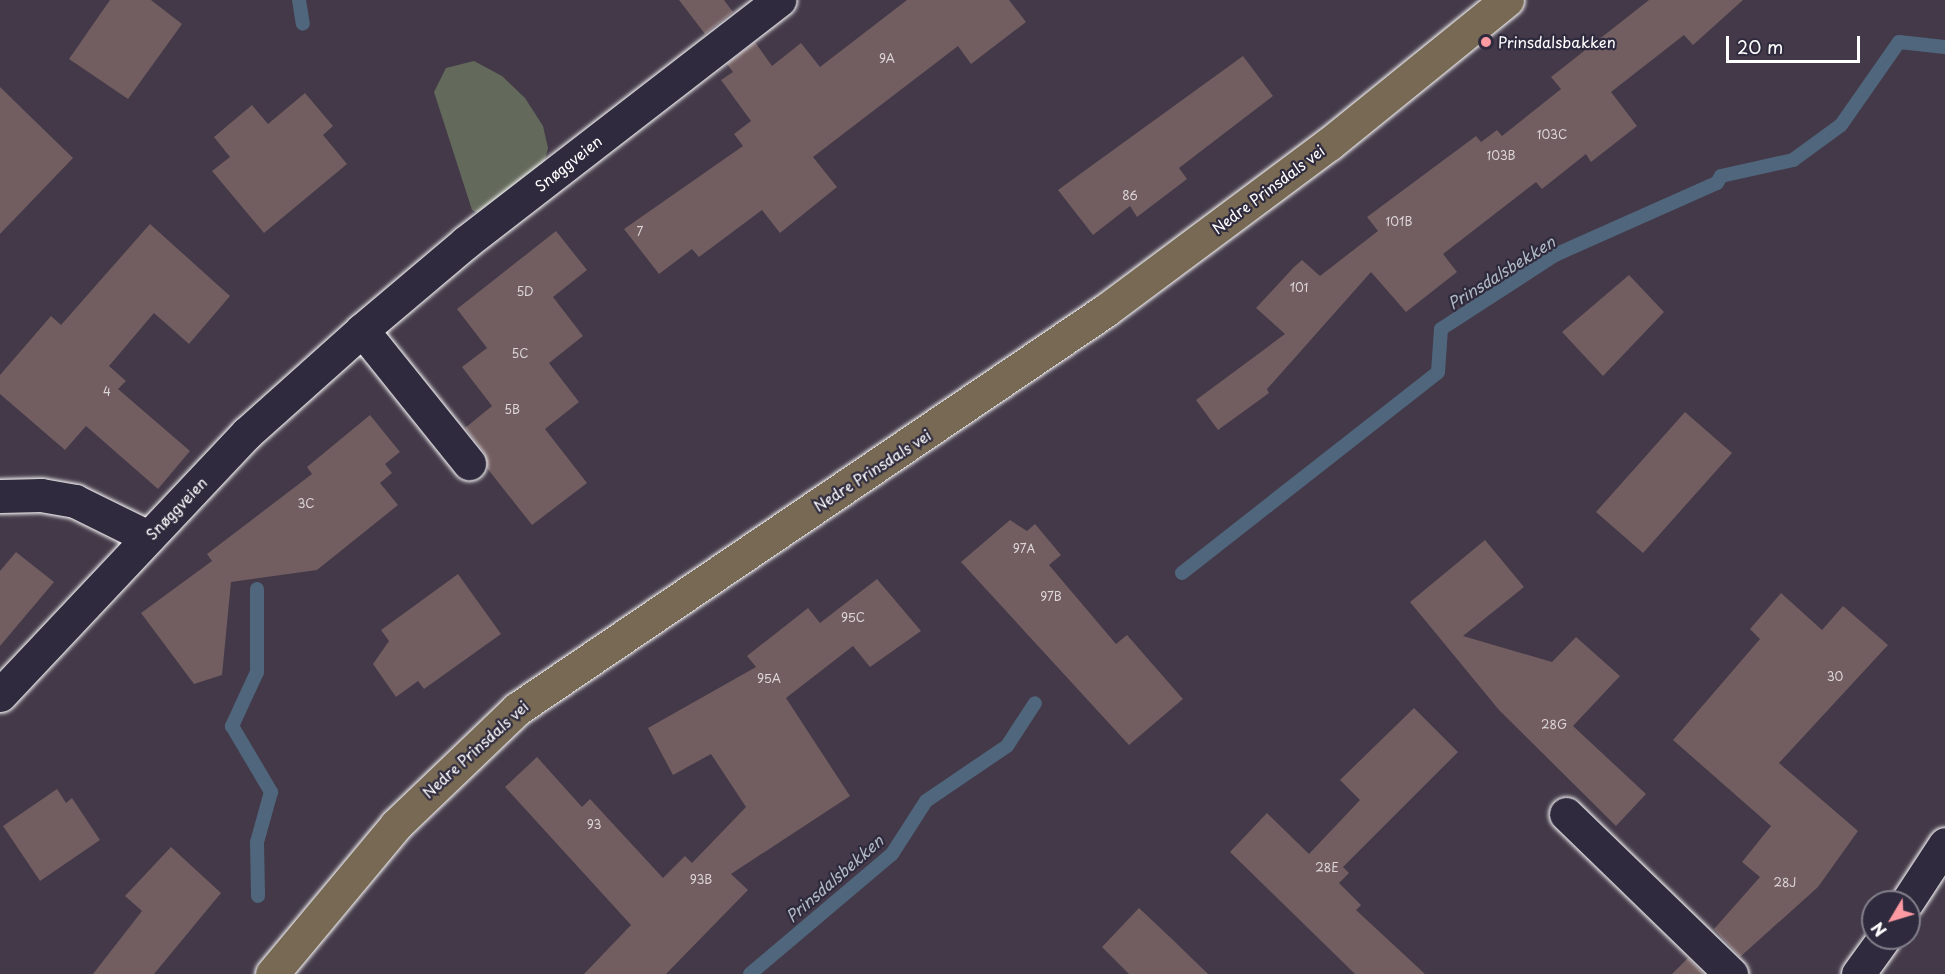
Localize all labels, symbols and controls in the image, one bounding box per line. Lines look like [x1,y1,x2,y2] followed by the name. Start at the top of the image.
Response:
[1729,24,1862,62] scale bar
[1498,33,1616,51] place label: Prinsdalsbakken
[1737,33,1783,60] text: 20 m
[1479,35,1493,49] marker: Prinsdalsbakken
[879,52,895,66] house number: 9A
[1537,128,1567,142] house number: 103C
[531,131,605,195] street label: Snøggveien
[1208,141,1328,237] street label: Nedre Prinsdals vei
[1486,149,1516,163] house number: 103B
[1122,189,1138,203] house number: 86
[1386,215,1412,229] house number: 101B
[637,225,643,239] house number: 7
[1444,231,1558,313] water label: Prinsdalsbekken
[1290,281,1308,295] house number: 101
[516,285,534,299] house number: 5D
[512,347,528,361] house number: 5C
[103,385,111,399] house number: 4
[504,403,520,417] house number: 5B
[810,425,934,515] street label: Nedre Prinsdals vei
[142,473,210,543] street label: Snøggveien
[297,497,315,511] house number: 3C
[1013,542,1035,556] house number: 97A
[1040,590,1062,604] house number: 97B
[841,611,865,625] house number: 95C
[1827,670,1843,684] house number: 30
[757,672,781,686] house number: 95A
[418,697,532,801] street label: Nedre Prinsdals vei
[1541,718,1567,732] house number: 28G
[587,818,601,832] house number: 93
[781,831,887,925] water label: Prinsdalsbekken
[1315,861,1339,875] house number: 28E
[690,873,712,887] house number: 93B
[1773,876,1797,890] house number: 28J
[1861,890,1921,950] north arrow
[1865,917,1892,942] text: N

